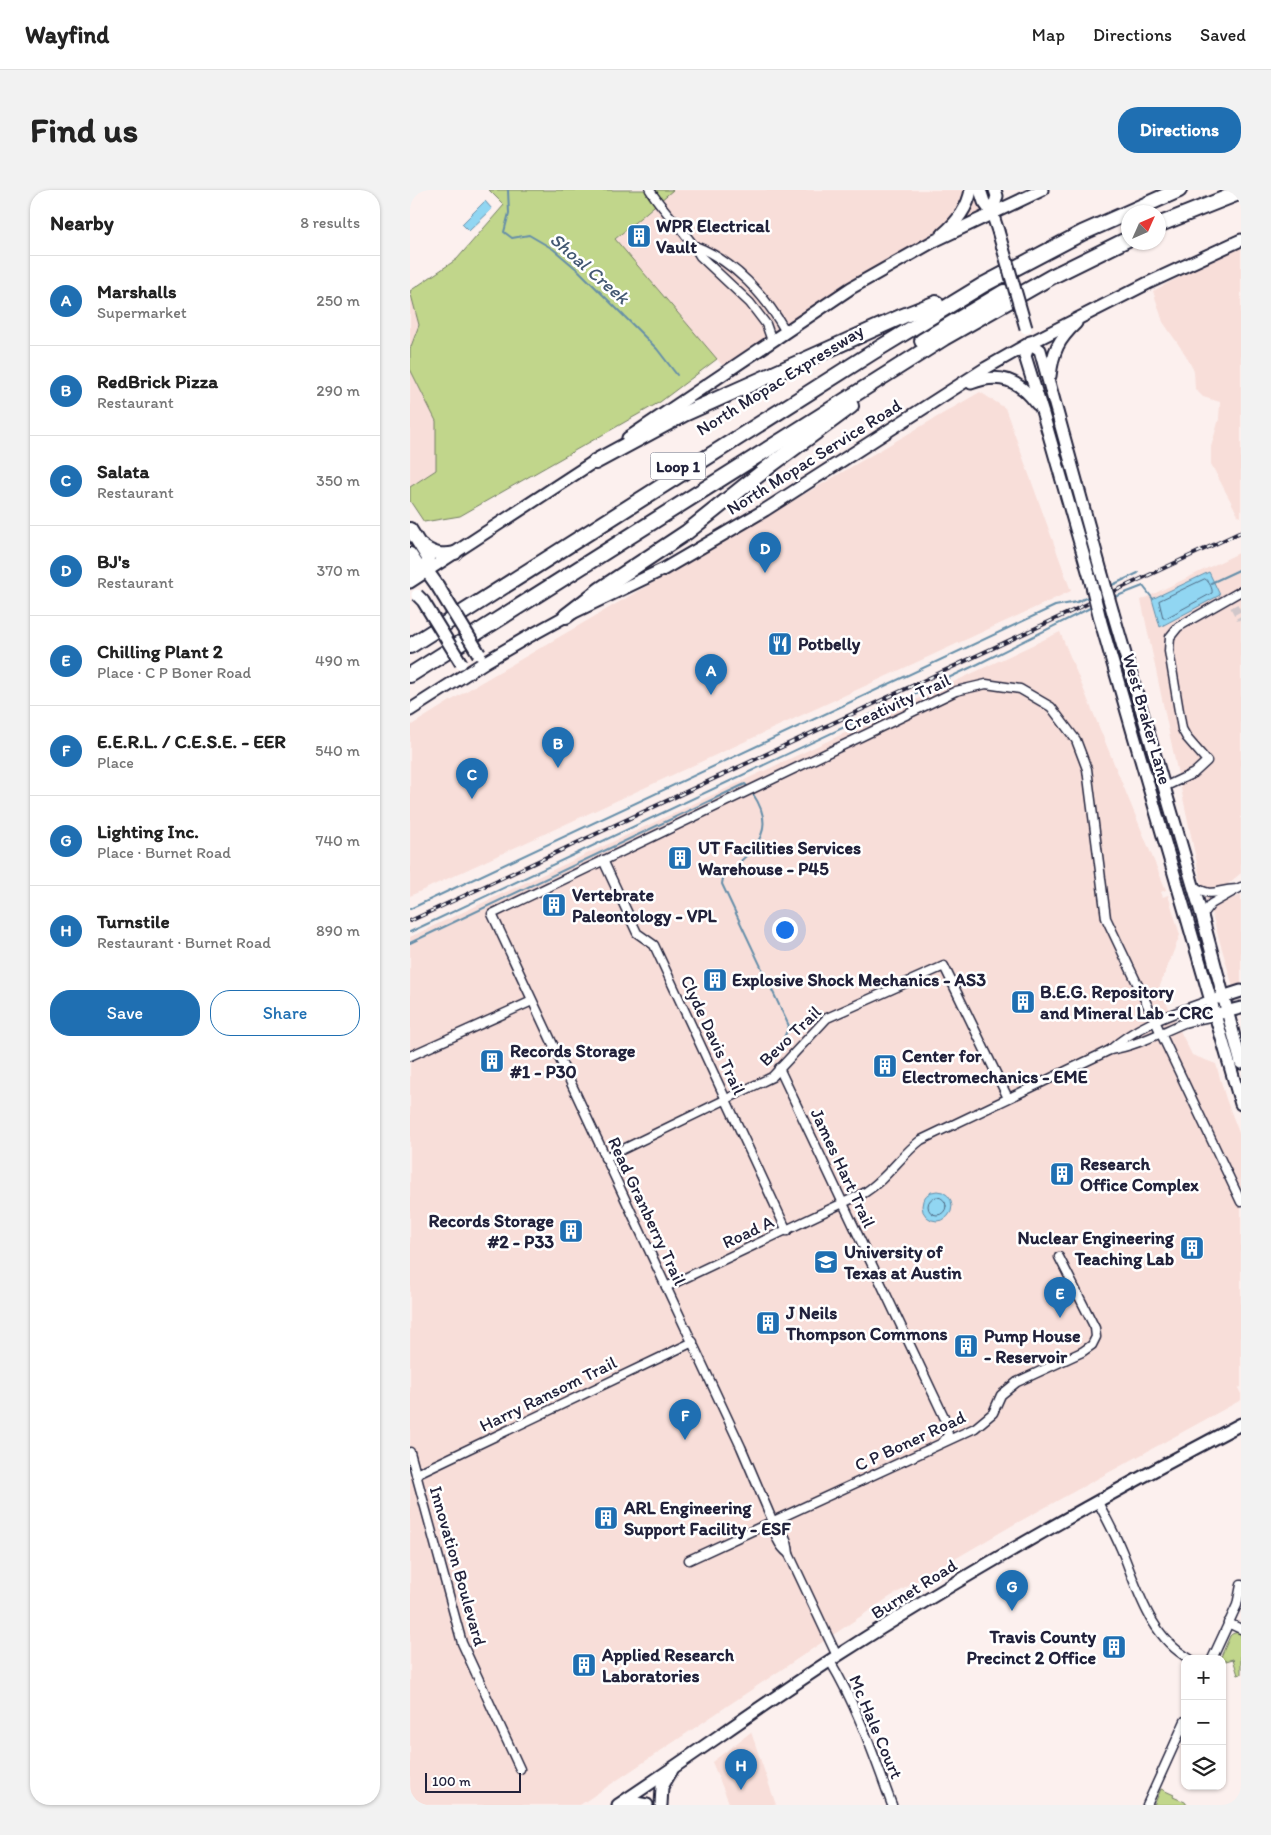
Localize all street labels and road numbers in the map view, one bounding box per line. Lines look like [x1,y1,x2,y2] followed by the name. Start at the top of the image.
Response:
[692,319,868,440] street label: North Mopac Expressway
[723,394,906,520] street label: North Mopac Service Road
[650,452,706,480] road number: Loop 1
[1118,651,1176,787] street label: West Braker Lane
[840,669,954,737] street label: Creativity Trail
[676,972,750,1098] street label: Clyde Davis Trail
[754,1001,826,1071] street label: Bevo Trail
[806,1105,880,1231] street label: James Hart Trail
[603,1133,691,1289] street label: Read Granberry Trail
[719,1210,778,1253] street label: Road A
[476,1351,620,1437] street label: Harry Ransom Trail
[851,1406,969,1476] street label: C P Boner Road
[425,1484,491,1649] street label: Innovation Boulevard
[867,1554,961,1624] street label: Burnet Road
[844,1672,908,1782] street label: Mc Hale Court

